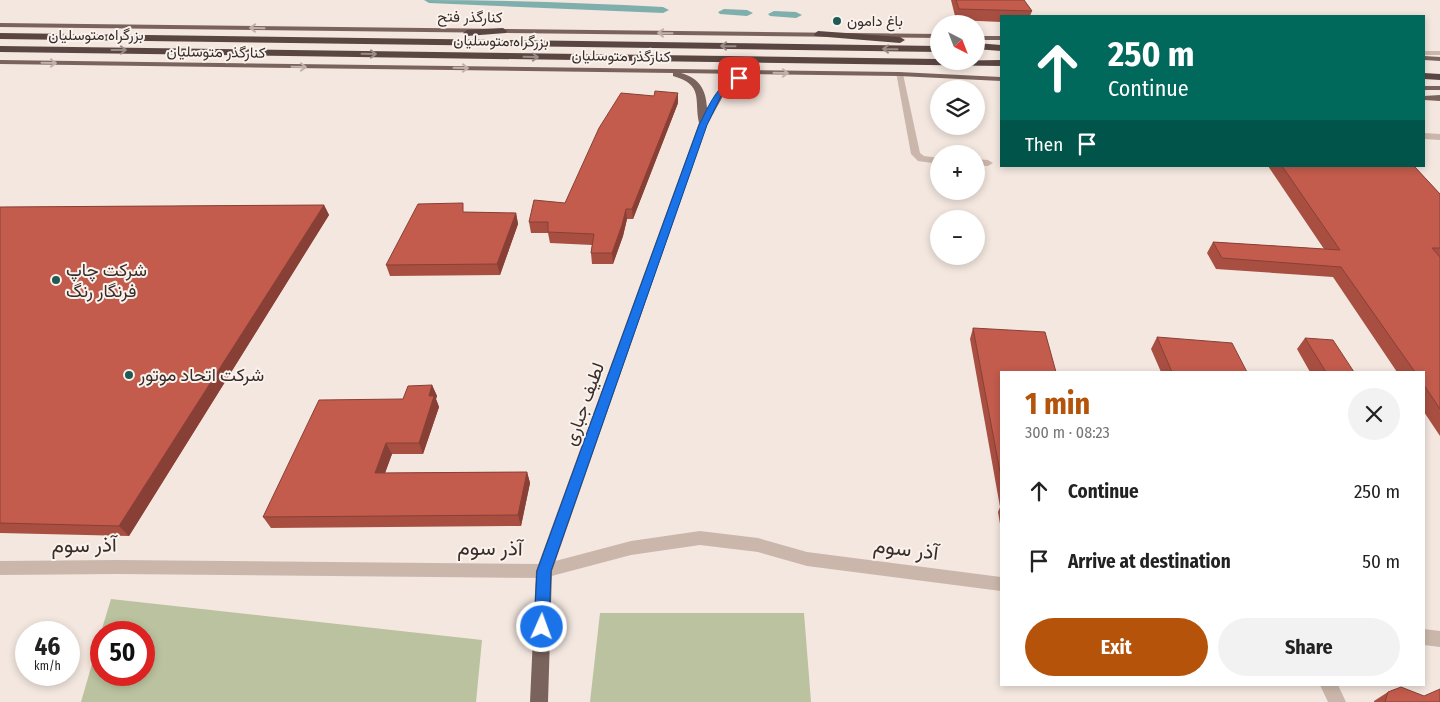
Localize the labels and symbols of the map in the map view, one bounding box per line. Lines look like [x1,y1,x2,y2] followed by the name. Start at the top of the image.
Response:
[437,7,503,29] street label: کنارگذر فتح
[847,12,903,32] place label: باغ دامون
[831,15,843,27] marker: باغ دامون
[930,15,985,70] north arrow
[249,23,266,33] one-way arrow
[48,26,144,44] street label: بزرگراه متوسلیان
[657,28,673,38] one-way arrow
[453,31,549,51] street label: بزرگراه متوسلیان
[720,41,736,51] one-way arrow
[166,42,266,62] street label: کنارگذر متوسلیان
[882,44,898,54] one-way arrow
[110,45,126,55] one-way arrow
[571,46,671,66] street label: کنارگذر متوسلیان
[360,49,376,59] one-way arrow
[522,52,539,62] one-way arrow
[718,57,760,99] pin
[40,58,56,68] one-way arrow
[290,62,306,72] one-way arrow
[452,63,469,73] one-way arrow
[772,68,789,78] one-way arrow
[66,259,147,302] place label: شرکت چاپ فرنگار رنگ
[50,274,62,286] marker: شرکت چاپ فرنگار رنگ
[559,360,609,448] street label: لطیف جباری
[138,364,264,386] place label: شرکت اتحاد موتور
[123,369,135,381] marker: شرکت اتحاد موتور
[51,531,119,560] street label: آذر سوم
[872,532,942,567] street label: آذر سوم
[457,534,525,563] street label: آذر سوم
[515,600,567,652] position arrow
[90,621,155,686] speed limit sign: 50

